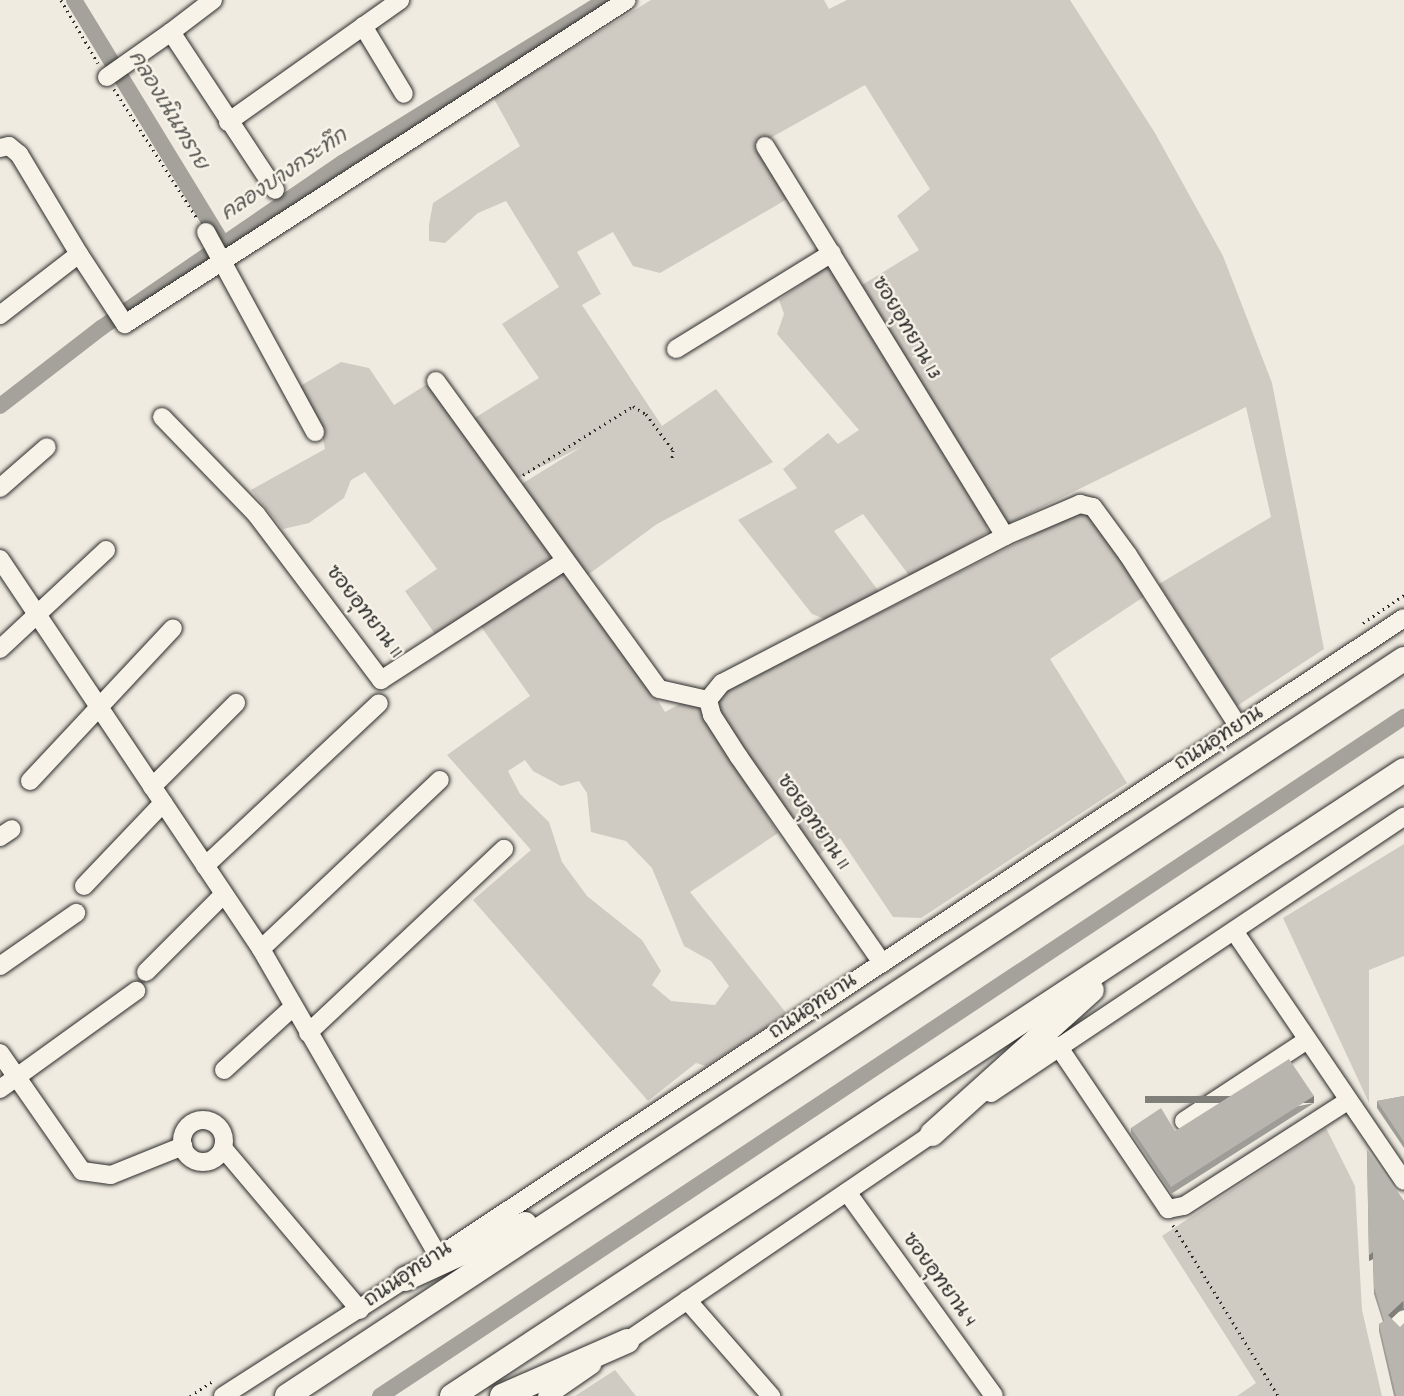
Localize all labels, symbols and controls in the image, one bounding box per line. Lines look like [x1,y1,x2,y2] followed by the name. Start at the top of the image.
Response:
[122,47,212,175] water label: คลองเนินทราย
[217,124,353,228] water label: คลองบางกระทึก
[865,273,945,385] street label: ซอยอุทยาน 13
[319,562,407,664] street label: ซอยอุทยาน 11
[1171,703,1269,777] street label: ถนนอุทยาน
[770,771,854,875] street label: ซอยอุทยาน 11
[766,970,862,1046] street label: ถนนอุทยาน
[896,1229,980,1333] street label: ซอยอุทยาน 4
[361,1238,457,1314] street label: ถนนอุทยาน

